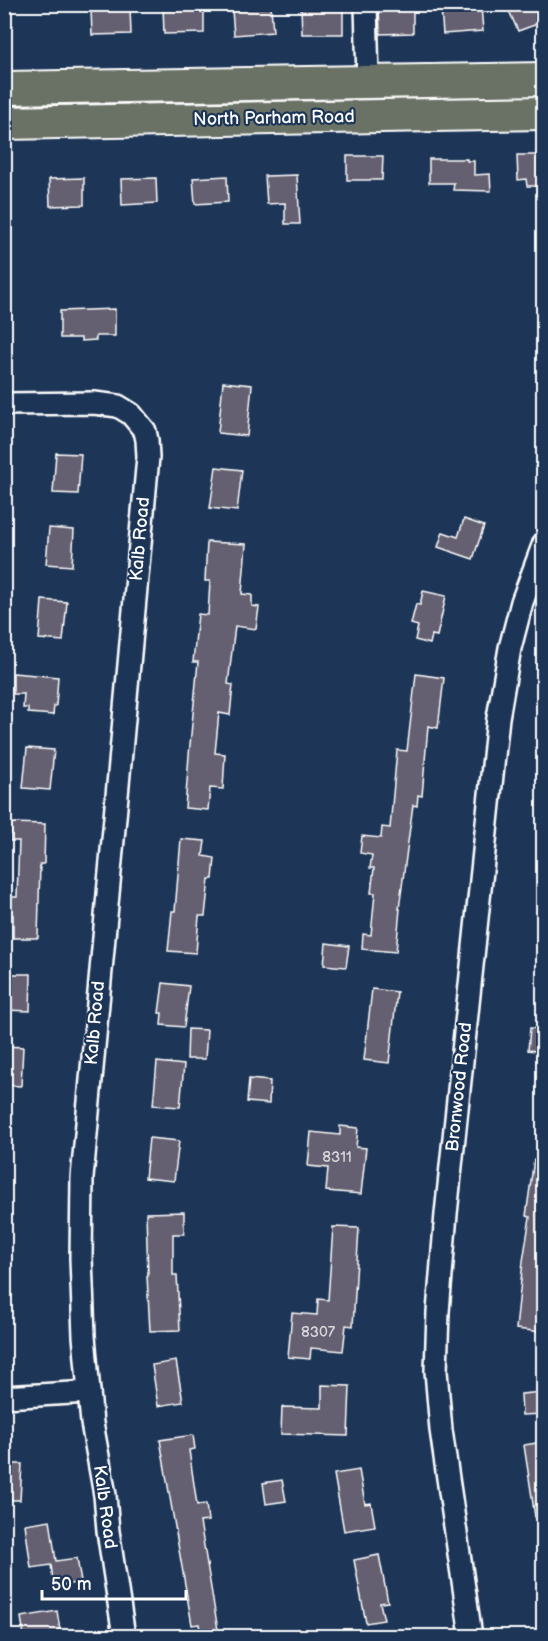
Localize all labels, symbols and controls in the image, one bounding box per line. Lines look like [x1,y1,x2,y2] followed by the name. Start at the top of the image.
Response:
[193,106,355,130] street label: North Parham Road
[126,496,154,582] street label: Kalb Road
[81,980,109,1066] street label: Kalb Road
[442,1021,476,1153] street label: Bronwood Road
[322,1148,352,1167] house number: 8311
[301,1323,336,1342] house number: 8307
[89,1464,121,1550] street label: Kalb Road
[42,1563,186,1601] scale bar
[51,1574,92,1595] text: 50 m

